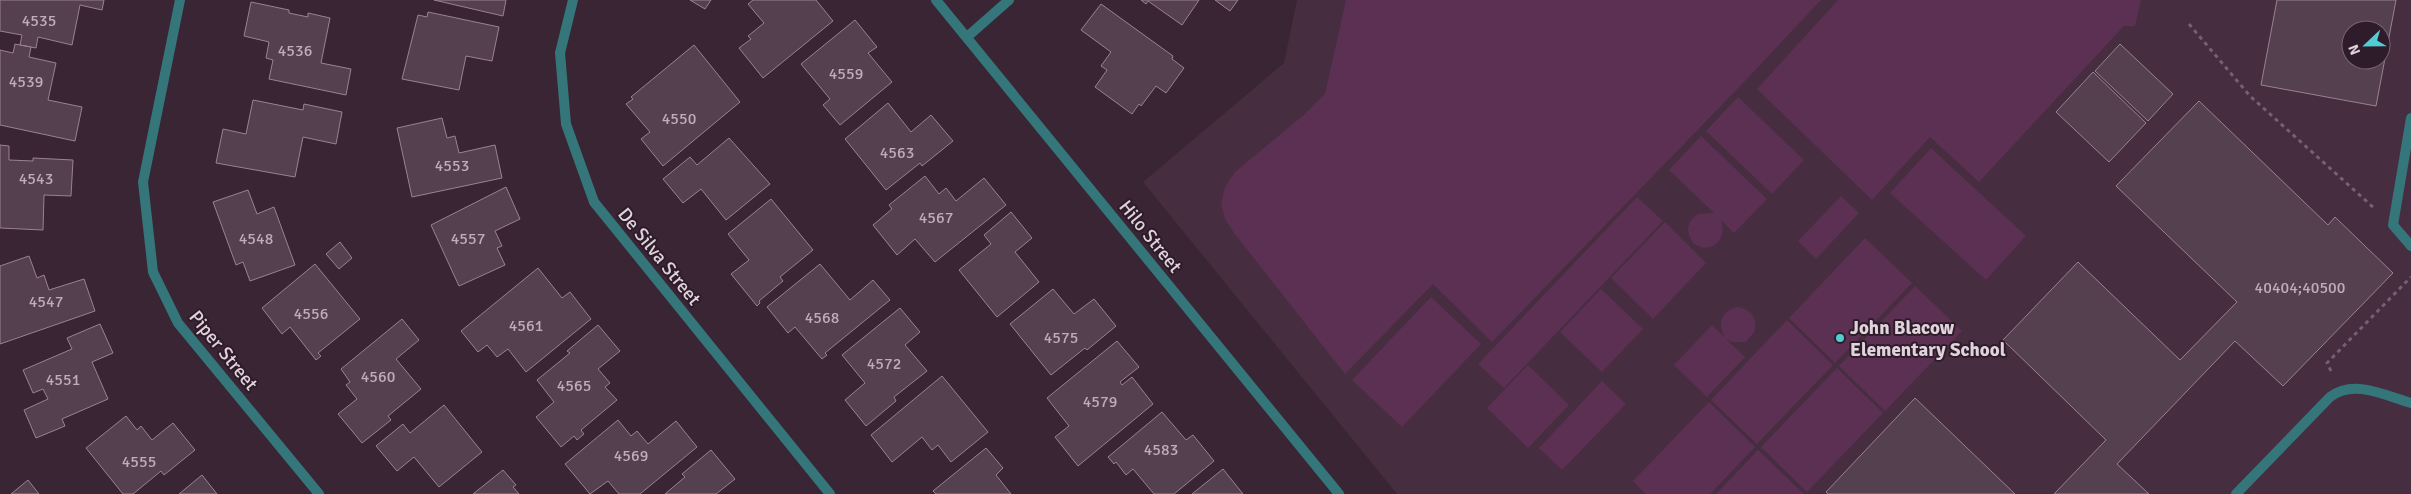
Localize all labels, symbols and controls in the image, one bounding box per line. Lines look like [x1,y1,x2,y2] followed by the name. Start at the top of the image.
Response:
[22,11,56,31] house number: 4535
[2341,20,2391,70] north arrow
[278,41,312,61] house number: 4536
[2345,42,2364,57] text: N
[829,64,863,84] house number: 4559
[9,72,43,92] house number: 4539
[662,109,696,129] house number: 4550
[880,143,914,163] house number: 4563
[435,156,469,176] house number: 4553
[19,169,53,189] house number: 4543
[1114,195,1187,278] street label: Hilo Street
[612,203,706,311] street label: De Silva Street
[919,208,953,228] house number: 4567
[239,229,273,249] house number: 4548
[451,229,485,249] house number: 4557
[2255,278,2345,298] house number: 40404;40500
[29,292,63,312] house number: 4547
[294,304,328,324] house number: 4556
[184,306,263,396] street label: Piper Street
[805,308,839,328] house number: 4568
[509,316,543,336] house number: 4561
[1850,316,2006,362] place label: John Blacow Elementary School
[1044,328,1078,348] house number: 4575
[1834,332,1846,344] marker: John Blacow Elementary School
[867,354,901,374] house number: 4572
[361,367,395,387] house number: 4560
[46,370,80,390] house number: 4551
[557,376,591,396] house number: 4565
[1083,392,1117,412] house number: 4579
[1144,440,1178,460] house number: 4583
[614,446,648,466] house number: 4569
[122,452,156,472] house number: 4555

